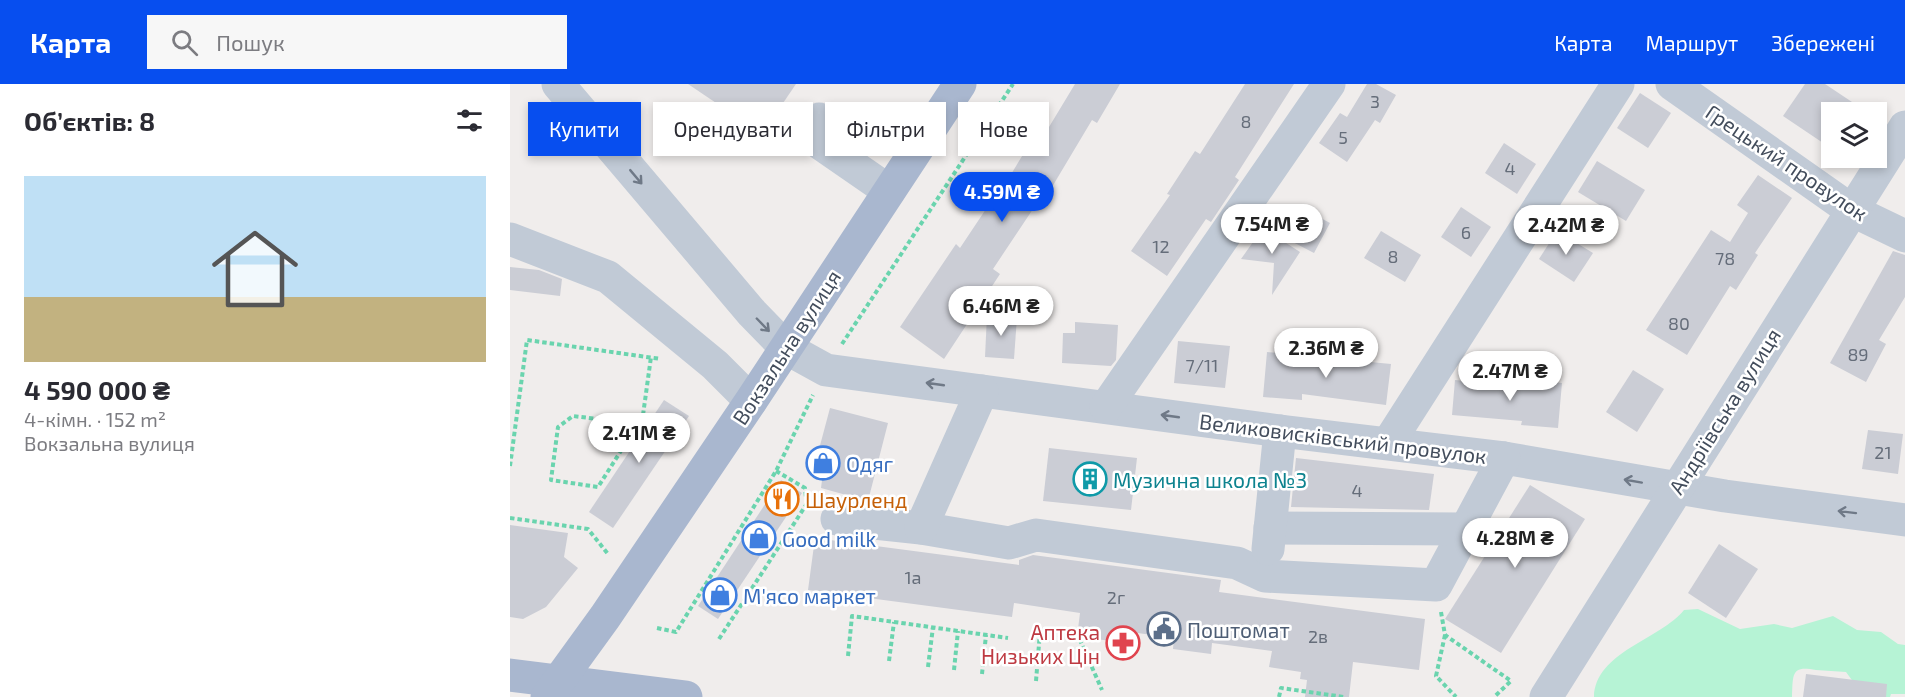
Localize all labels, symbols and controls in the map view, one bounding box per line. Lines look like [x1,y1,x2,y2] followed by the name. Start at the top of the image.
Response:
[147,15,567,69] search box
[30,25,111,59] text: Карта
[168,26,201,59] icon: search
[216,29,285,55] text: Пошук
[1554,30,1613,55] text: Карта
[1646,30,1738,55] text: Маршрут
[1771,30,1875,55] text: Збережені
[1370,90,1380,112] house number: 3
[1701,99,1873,226] street label: Грецький провулок
[528,102,641,156] chip: Купити
[653,102,813,156] chip: Орендувати
[825,102,946,156] chip: Фільтри
[958,102,1049,156] chip: Нове
[1821,102,1887,168] map controls
[1821,102,1887,168] button: layers
[453,104,486,137] icon: filters
[24,105,155,136] text: Об’єктів: 8
[1241,110,1251,132] house number: 8
[1338,126,1348,148] house number: 5
[1504,157,1516,179] house number: 4
[630,169,643,185] one-way arrow
[947,172,1057,223] pin: 4.59M ₴
[964,179,1040,203] text: 4.59M ₴
[1217,204,1327,255] pin: 7.54M ₴
[1511,205,1621,256] pin: 2.42M ₴
[1235,211,1309,235] text: 7.54M ₴
[1528,212,1604,236] text: 2.42M ₴
[201,215,309,323] icon: home
[1461,221,1471,243] house number: 6
[1152,235,1170,257] house number: 12
[1388,245,1398,267] house number: 8
[1715,247,1735,269] house number: 78
[727,265,846,430] street label: Вокзальна вулиця
[946,286,1056,337] pin: 6.46M ₴
[962,293,1040,317] text: 6.46M ₴
[1668,312,1690,334] house number: 80
[756,317,770,332] one-way arrow
[1663,324,1786,499] street label: Андріївська вулиця
[1271,328,1381,379] pin: 2.36M ₴
[1288,335,1364,359] text: 2.36M ₴
[1847,343,1869,365] house number: 89
[1455,351,1565,402] pin: 2.47M ₴
[1186,354,1218,376] house number: 7/11
[1472,358,1548,382] text: 2.47M ₴
[24,374,170,405] text: 4 590 000 ₴
[926,379,946,390] one-way arrow
[24,407,166,431] text: 4-кімн. · 152 m²
[1198,408,1488,469] street label: Великовисківський провулок
[1161,410,1180,421] one-way arrow
[584,413,694,464] pin: 2.41M ₴
[602,420,676,444] text: 2.41M ₴
[24,431,195,455] text: Вокзальна вулиця
[1874,441,1892,463] house number: 21
[805,445,841,481] shop icon: Одяг
[846,451,894,476] place label: Одяг
[1072,461,1108,497] building icon: Музична школа №3
[1113,467,1307,493] place label: Музична школа №3
[1624,475,1644,486] one-way arrow
[1351,479,1363,501] house number: 4
[764,481,800,517] restaurant icon: Шаурленд
[805,487,907,513] place label: Шаурленд
[1838,507,1857,518] one-way arrow
[1460,518,1570,569] pin: 4.28M ₴
[741,520,777,556] shop icon: Good milk
[1476,525,1554,549] text: 4.28M ₴
[782,526,877,551] place label: Good milk
[904,566,922,588] house number: 1а
[702,577,738,613] shop icon: М'ясо маркет
[743,583,876,608] place label: М'ясо маркет
[1107,586,1125,608] house number: 2г
[1146,611,1182,647] public building icon: Поштомат
[1187,617,1290,642] place label: Поштомат
[981,619,1100,668] place label: Аптека Низьких Цін
[1105,625,1141,661] pharmacy icon: Аптека Низьких Цін
[1308,625,1328,647] house number: 2в

